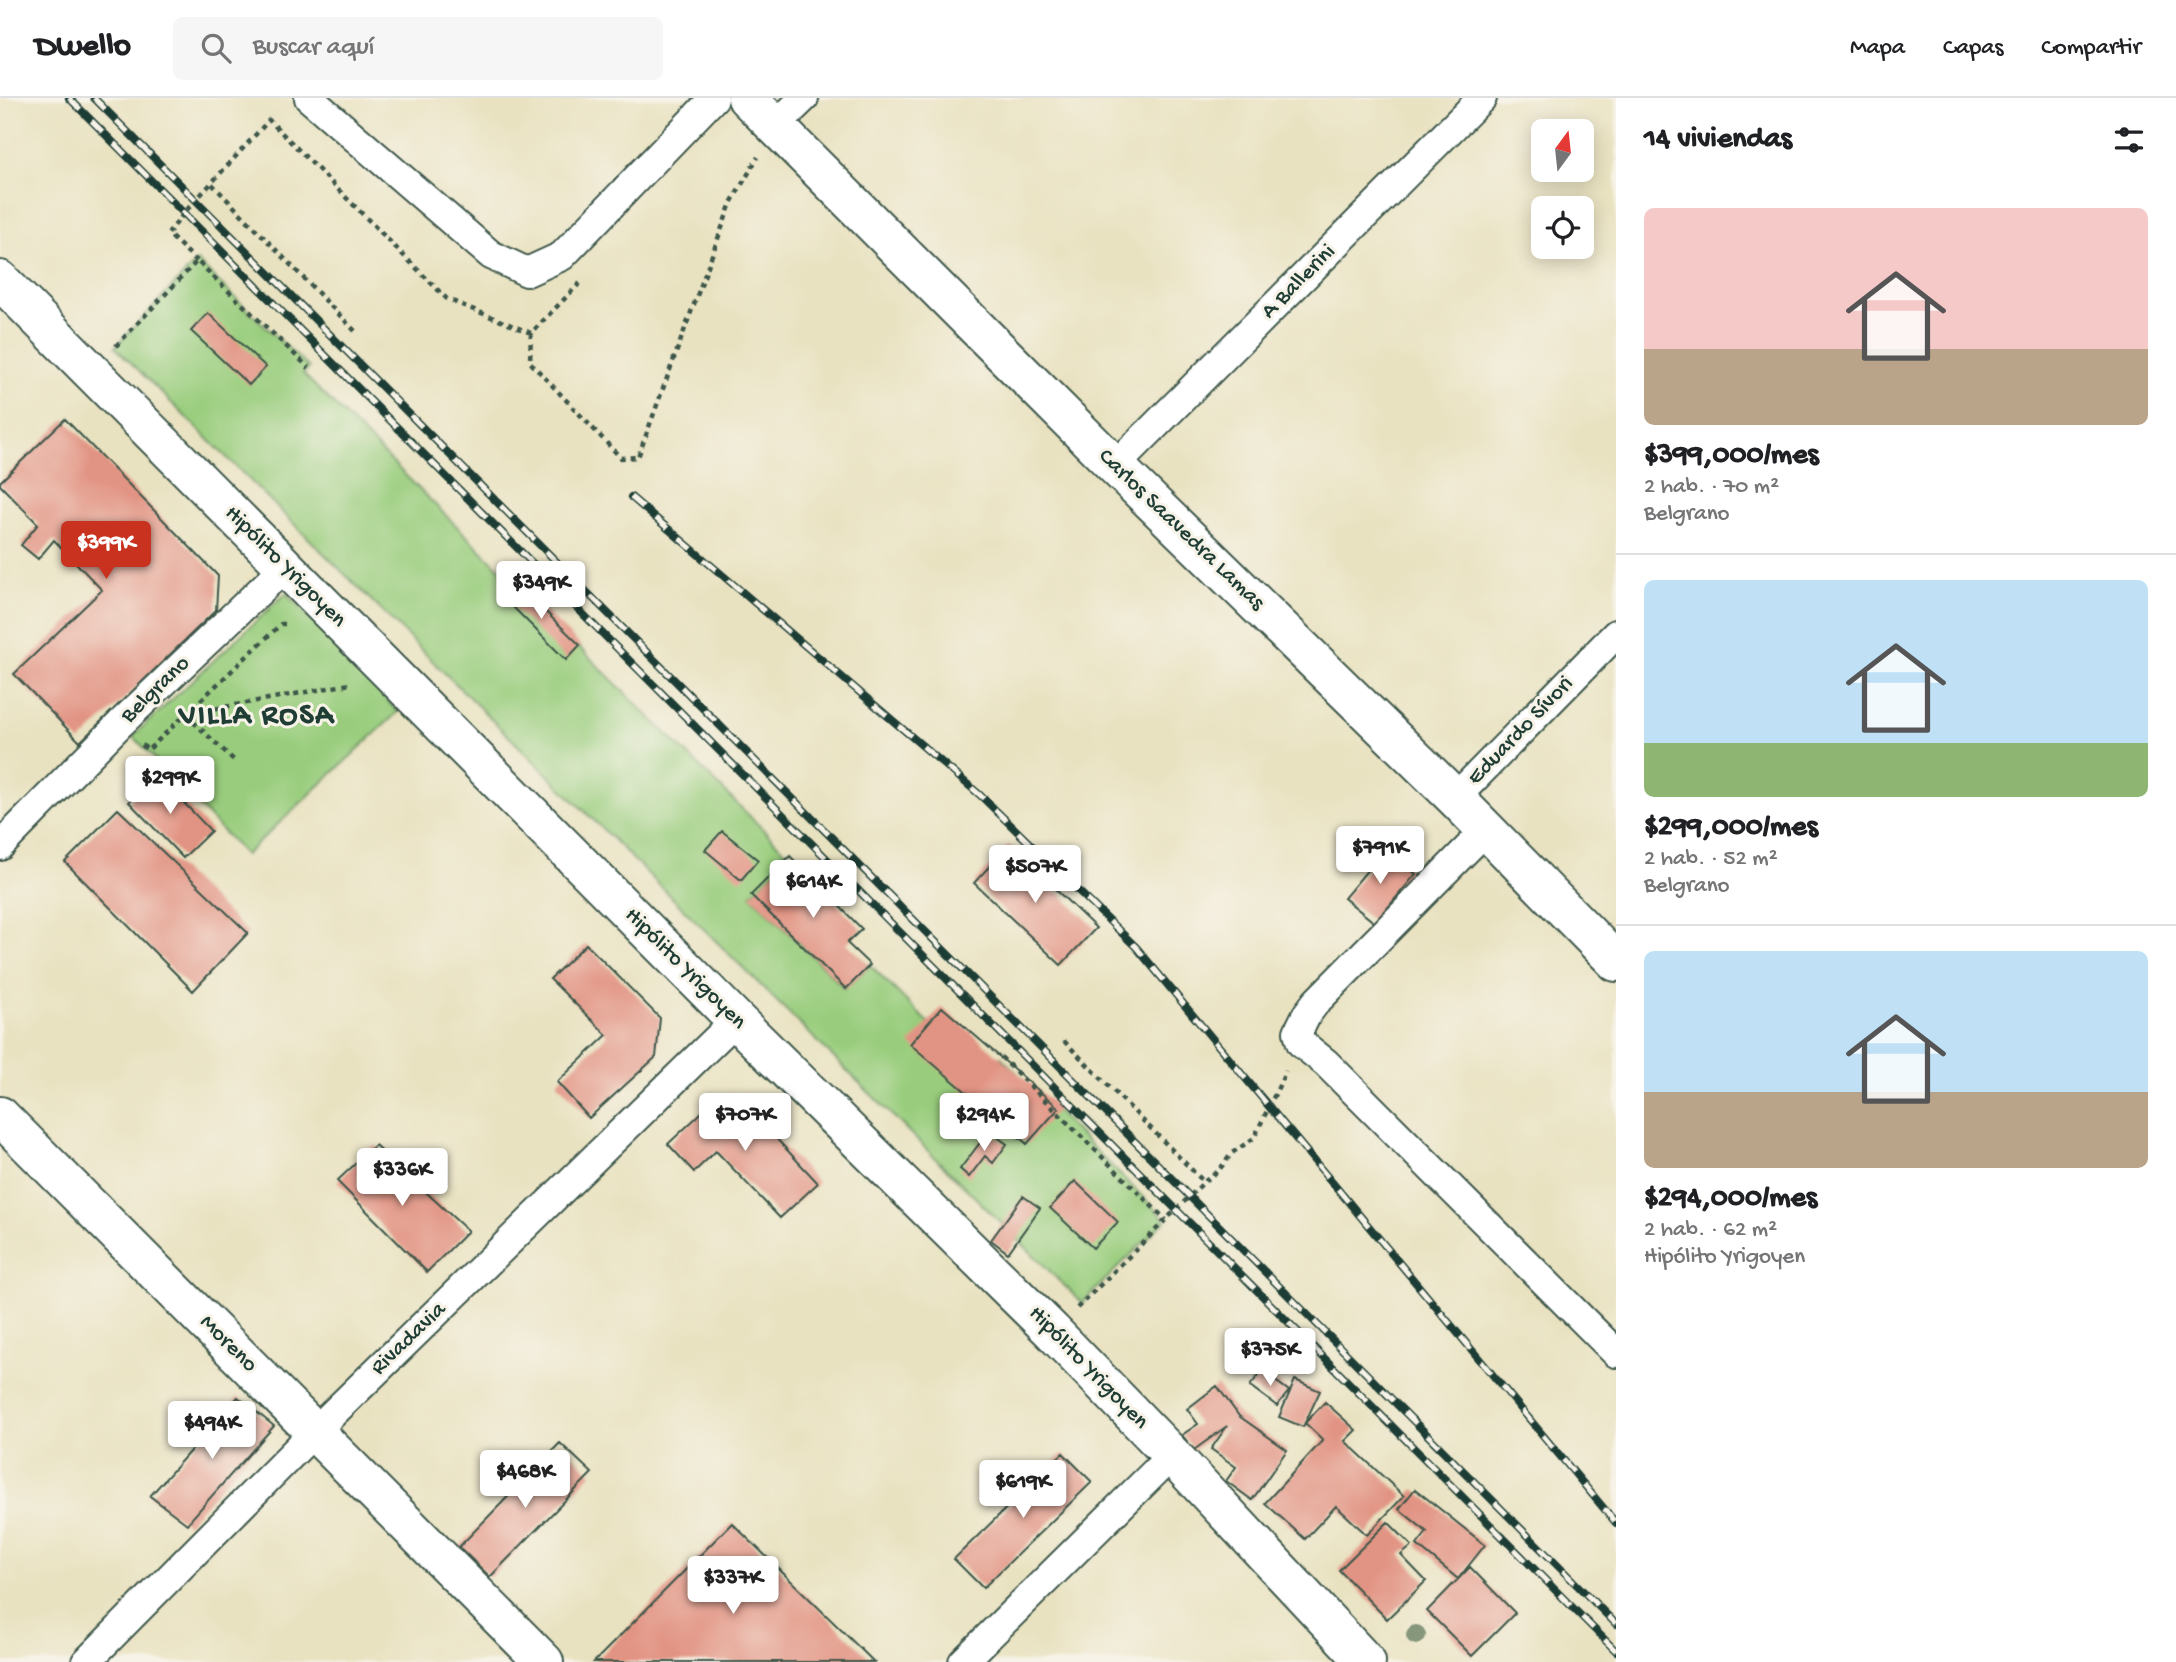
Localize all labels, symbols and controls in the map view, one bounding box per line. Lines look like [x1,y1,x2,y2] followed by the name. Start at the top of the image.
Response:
[173,17,663,80] search box
[35,29,131,67] text: Dwello
[197,29,235,67] icon: search
[253,33,374,64] text: Buscar aquí
[1850,34,1905,63] text: Mapa
[1943,34,2003,63] text: Capas
[2041,34,2141,63] text: Compartir
[1531,119,1594,182] north arrow
[1531,119,1594,259] map controls
[2110,121,2148,159] icon: filters
[1644,123,1792,158] text: 14 viviendas
[1531,196,1594,259] button: locate
[1256,239,1342,325] street label: A Ballerini
[1833,253,1959,379] icon: home
[1644,439,1819,474] text: $399,000/mes
[1092,443,1270,617] street label: Carlos Saavedra Lamas
[1644,474,1779,501] text: 2 hab. · 70 m²
[218,500,352,634] street label: Hipólito Yrigoyen
[1644,501,1730,528] text: Belgrano
[57,522,155,581] pin: $399K
[77,530,135,557] text: $399K
[492,561,590,621] pin: $349K
[512,570,570,597] text: $349K
[1833,625,1959,751] icon: home
[115,651,196,730] street label: Belgrano
[1462,671,1580,791] street label: Eduardo Sívori
[177,700,335,735] district label: VILLA ROSA
[121,756,219,816] pin: $299K
[141,765,199,792] text: $299K
[1644,811,1818,846] text: $299,000/mes
[1331,826,1429,886] pin: $791K
[1352,835,1408,862] text: $791K
[986,846,1084,905] pin: $507K
[1644,846,1778,873] text: 2 hab. · 52 m²
[1005,854,1065,881] text: $507K
[764,860,862,920] pin: $614K
[786,869,840,896] text: $614K
[1644,873,1730,900] text: Belgrano
[618,902,752,1036] street label: Hipólito Yrigoyen
[1833,996,1959,1122] icon: home
[696,1094,794,1153] pin: $707K
[935,1094,1033,1153] pin: $294K
[715,1102,775,1129] text: $707K
[956,1102,1012,1129] text: $294K
[353,1148,451,1208] pin: $336K
[373,1157,431,1184] text: $336K
[1644,1182,1817,1217] text: $294,000/mes
[1644,1217,1777,1244] text: 2 hab. · 62 m²
[1644,1244,1805,1271] text: Hipólito Yrigoyen
[366,1296,453,1381] street label: Rivadavia
[1022,1301,1154,1435] street label: Hipólito Yrigoyen
[193,1309,263,1379] street label: Moreno
[1221,1328,1319,1388] pin: $375K
[1241,1337,1300,1364] text: $375K
[163,1402,261,1461] pin: $494K
[184,1410,240,1437] text: $494K
[476,1450,574,1510] pin: $468K
[496,1459,554,1486] text: $468K
[974,1460,1072,1520] pin: $619K
[995,1469,1051,1496] text: $619K
[684,1556,782,1616] pin: $337K
[704,1565,762,1592] text: $337K

